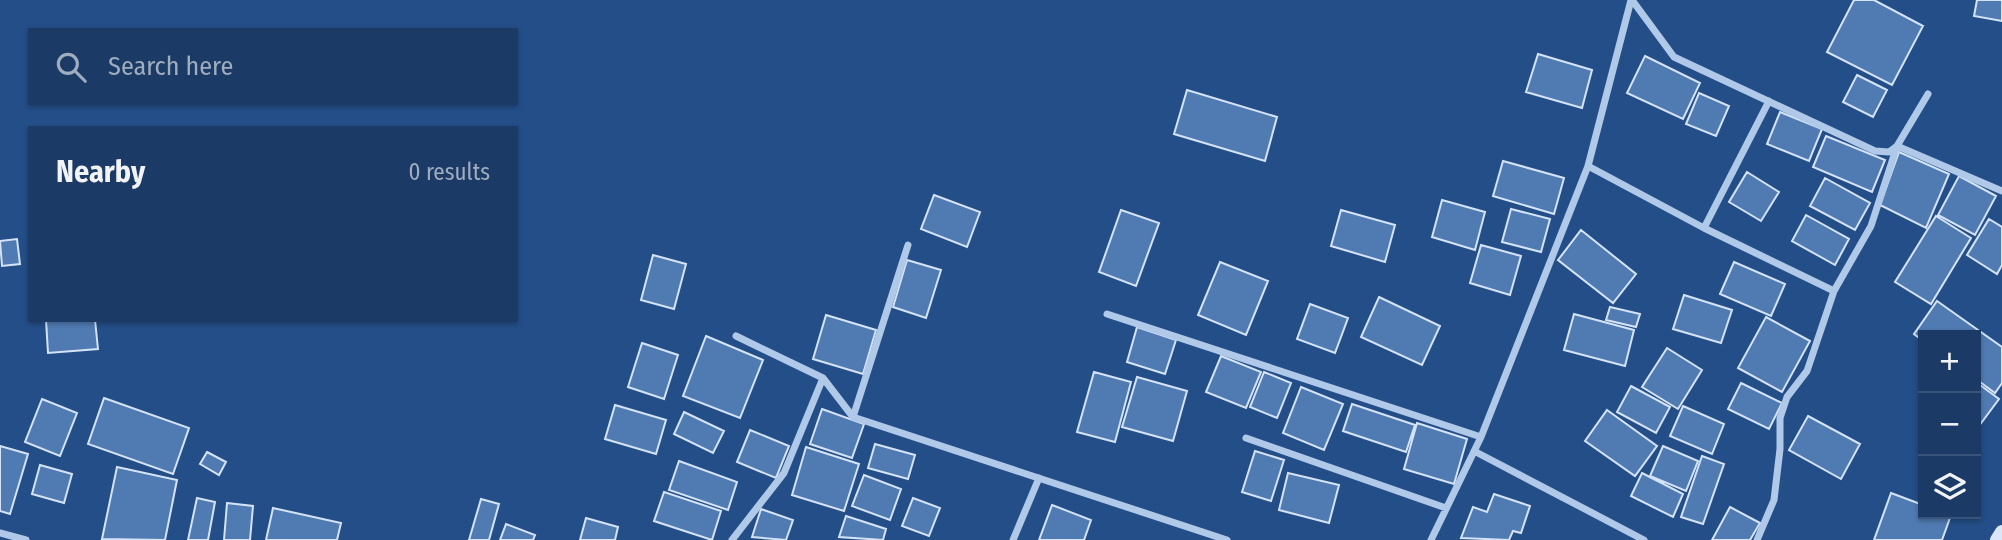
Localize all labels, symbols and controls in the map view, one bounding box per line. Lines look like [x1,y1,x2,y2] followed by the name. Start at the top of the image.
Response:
[28,28,518,105] search box
[52,48,90,86] icon: search
[108,51,233,82] text: Search here
[56,154,145,190] text: Nearby
[409,158,490,186] text: 0 results
[1918,330,1981,519] map controls
[1918,330,1981,393] button: +
[1918,393,1981,456] button: −
[1918,456,1981,519] button: layers

